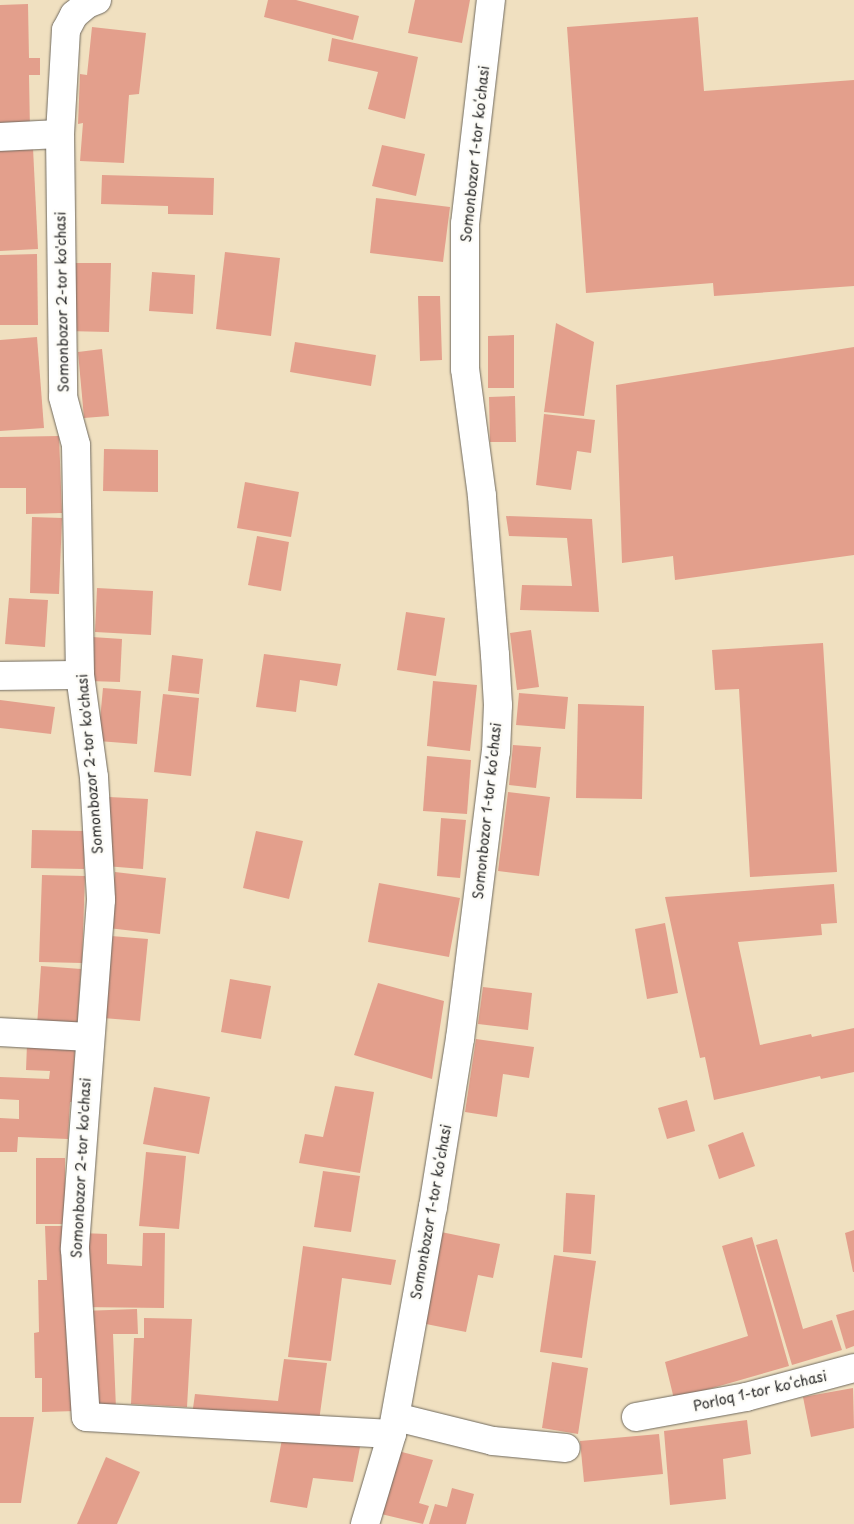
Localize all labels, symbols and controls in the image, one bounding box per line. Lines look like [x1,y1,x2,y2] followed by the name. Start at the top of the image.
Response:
[457,65,493,243] street label: Somonbozor 1-tor koʻchasi
[52,211,72,393] street label: Somonbozor 2-tor ko'chasi
[74,673,106,855] street label: Somonbozor 2-tor ko'chasi
[469,722,505,900] street label: Somonbozor 1-tor koʻchasi
[68,1077,94,1259] street label: Somonbozor 2-tor ko'chasi
[407,1123,455,1301] street label: Somonbozor 1-tor koʻchasi
[691,1367,829,1415] street label: Porloq 1-tor koʻchasi

